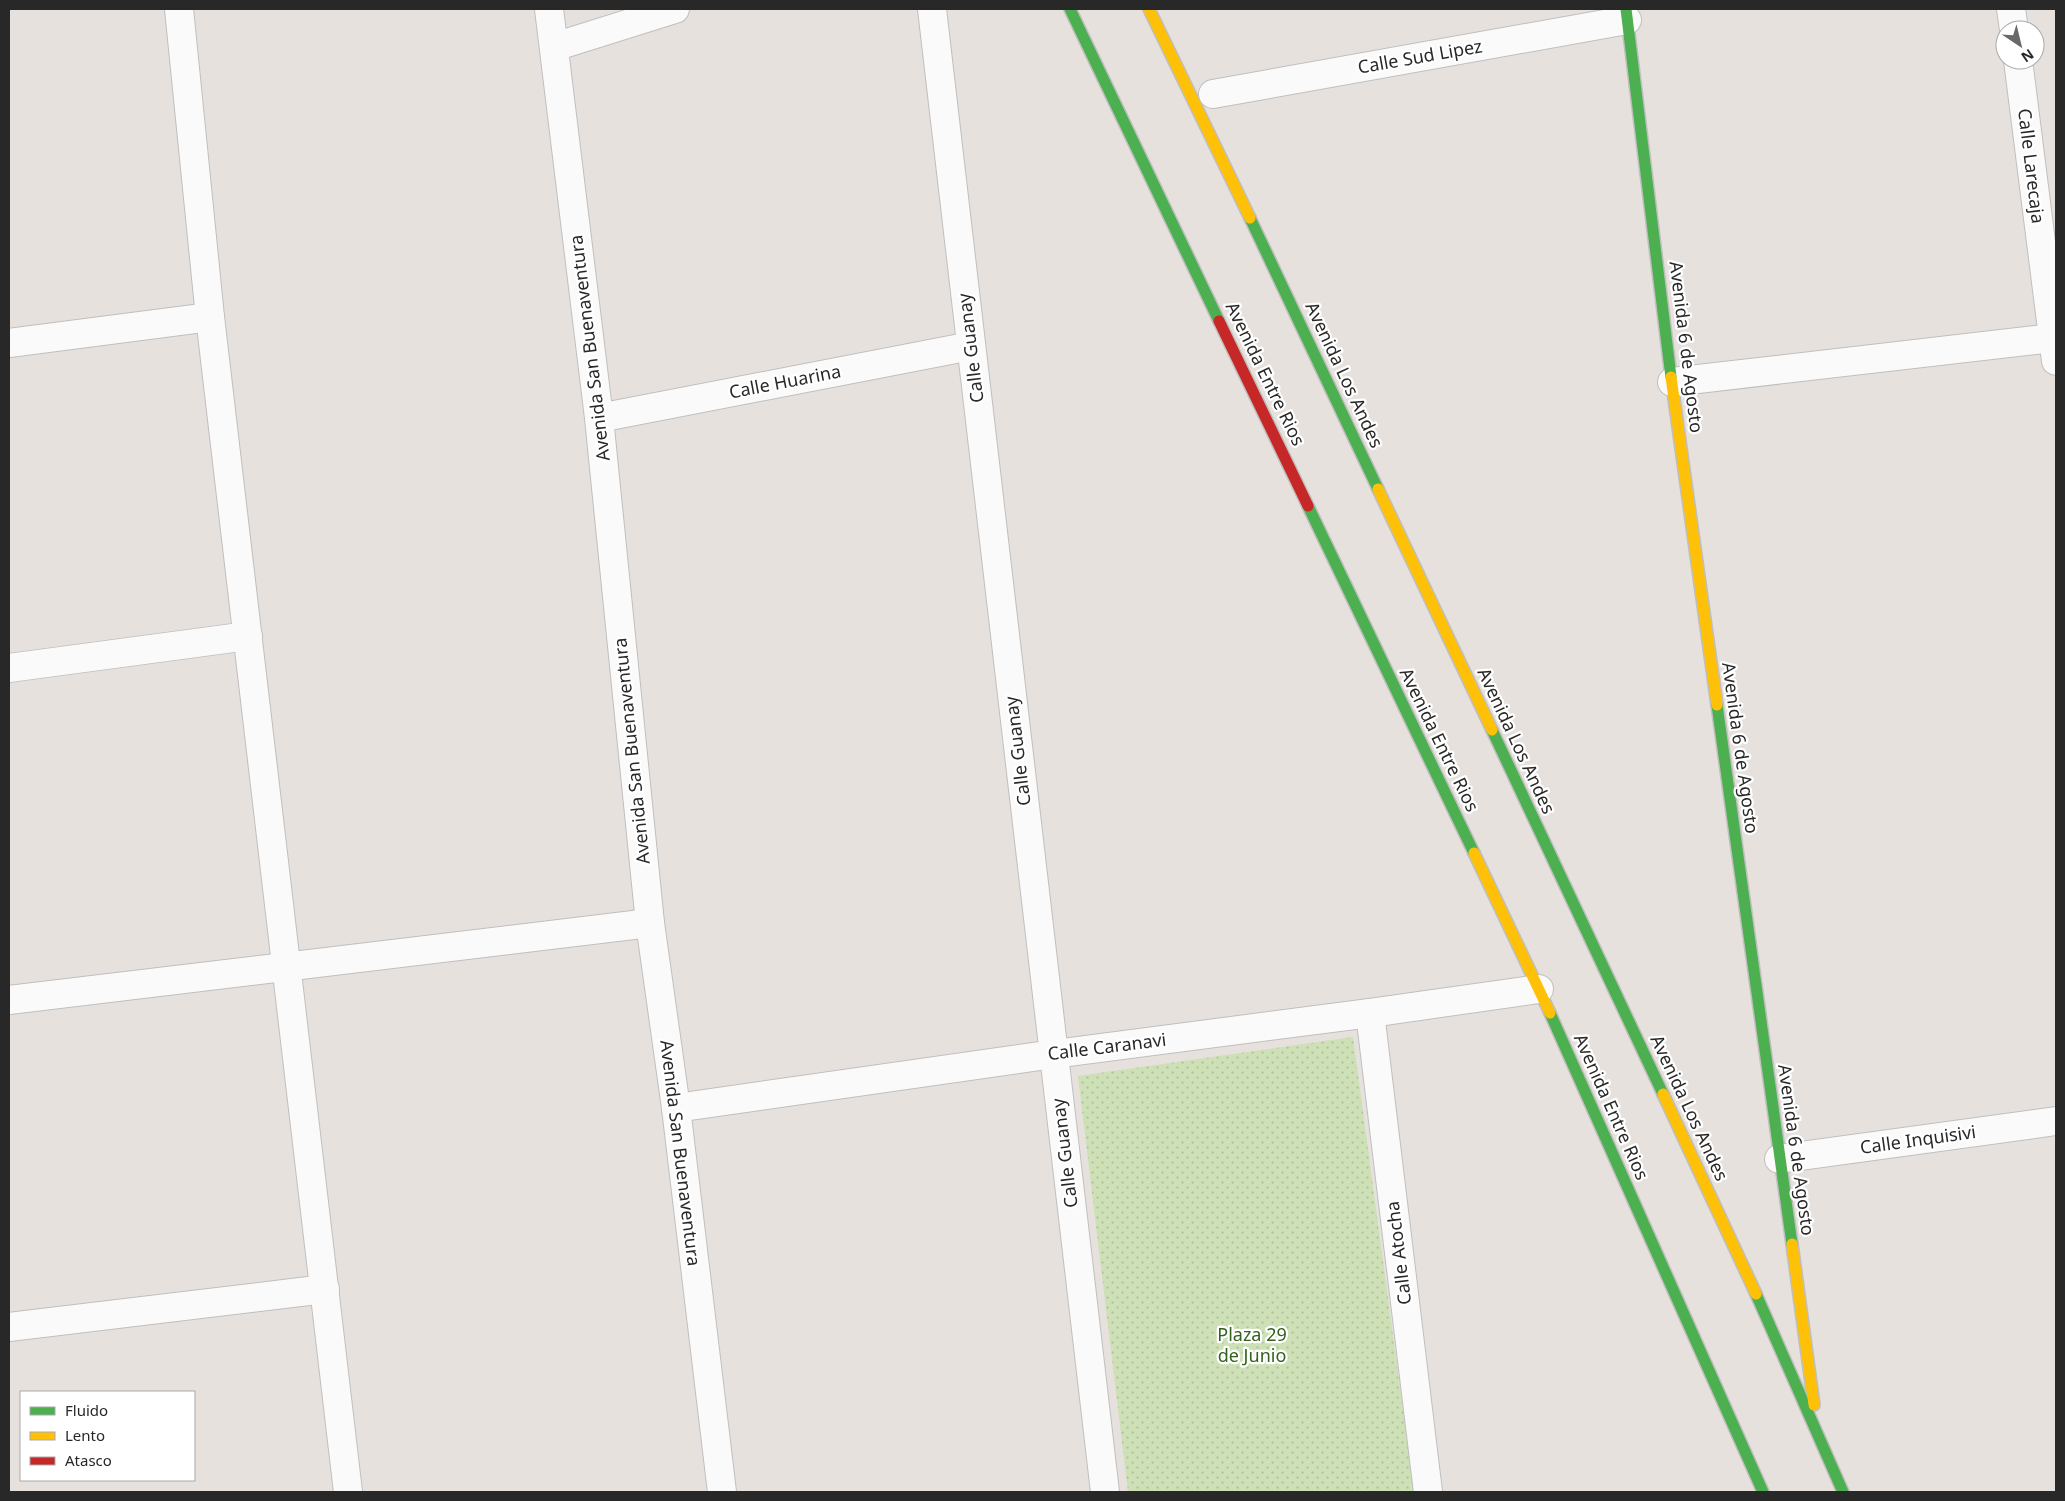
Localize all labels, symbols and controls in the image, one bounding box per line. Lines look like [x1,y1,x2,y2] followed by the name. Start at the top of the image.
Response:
[1995,20,2045,70] north arrow
[1356,33,1484,79] street label: Calle Sud Lipez
[2018,45,2038,67] text: N
[2013,107,2051,225] street label: Calle Larecaja
[563,234,615,463] street label: Avenida San Buenaventura
[1665,260,1709,434] street label: Avenida 6 de Agosto
[951,291,989,404] street label: Calle Guanay
[1221,298,1311,450] street label: Avenida Entre Rios
[1301,298,1389,451] street label: Avenida Los Andes
[727,358,843,404] street label: Calle Huarina
[607,637,655,866] street label: Avenida San Buenaventura
[1717,661,1765,835] street label: Avenida 6 de Agosto
[1395,664,1485,816] street label: Avenida Entre Rios
[1473,664,1561,817] street label: Avenida Los Andes
[998,694,1036,807] street label: Calle Guanay
[1046,1027,1168,1065] street label: Calle Caranavi
[1569,1030,1655,1183] street label: Avenida Entre Rios
[1646,1031,1734,1184] street label: Avenida Los Andes
[655,1038,707,1267] street label: Avenida San Buenaventura
[1773,1063,1821,1237] street label: Avenida 6 de Agosto
[1045,1096,1083,1209] street label: Calle Guanay
[1858,1119,1977,1159] street label: Calle Inquisivi
[1380,1200,1416,1306] street label: Calle Atocha
[1217,1322,1287,1367] park label: Plaza 29 de Junio
[20,1391,195,1481] legend
[65,1400,108,1420] text: Fluido
[65,1425,105,1445] text: Lento
[65,1450,112,1470] text: Atasco

